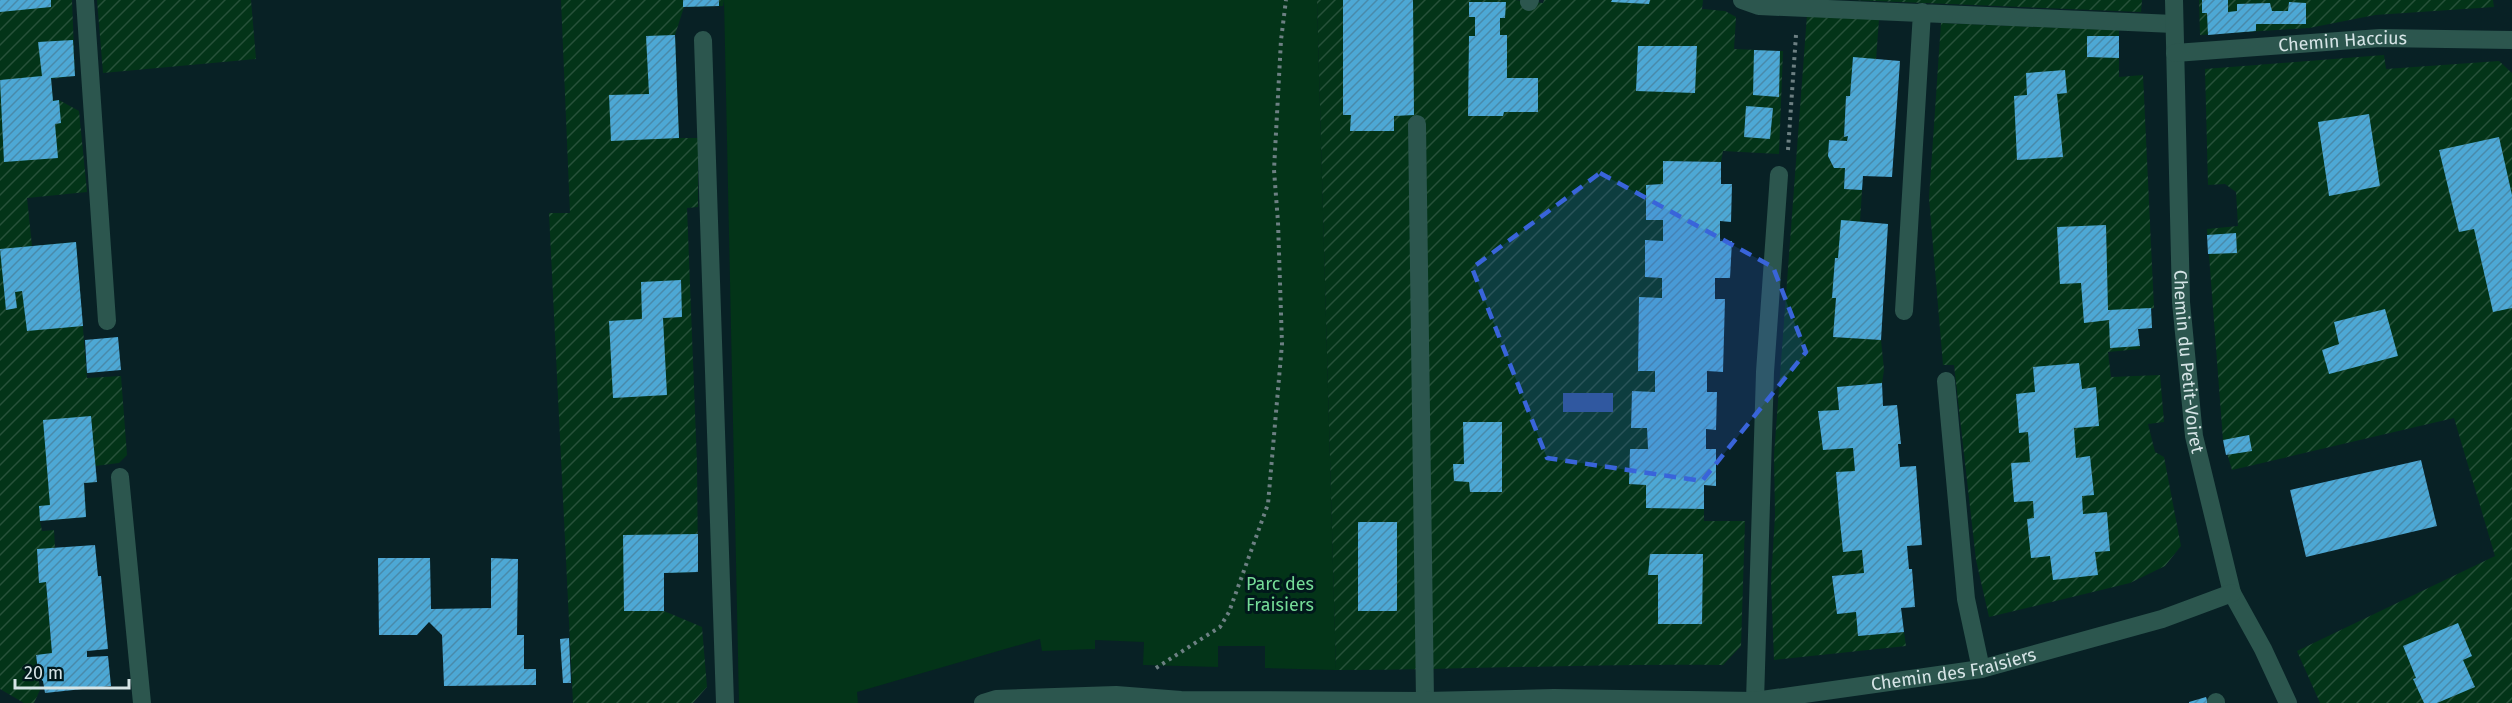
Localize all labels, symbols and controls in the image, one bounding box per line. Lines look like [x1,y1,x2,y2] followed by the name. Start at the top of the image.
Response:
[2277,27,2407,56] street label: Chemin Haccius
[2169,270,2209,456] street label: Chemin du Petit-Voiret
[1246,573,1314,616] park label: Parc des Fraisiers
[1870,643,2039,695] street label: Chemin des Fraisiers
[15,652,129,690] scale bar
[24,662,63,684] text: 20 m

